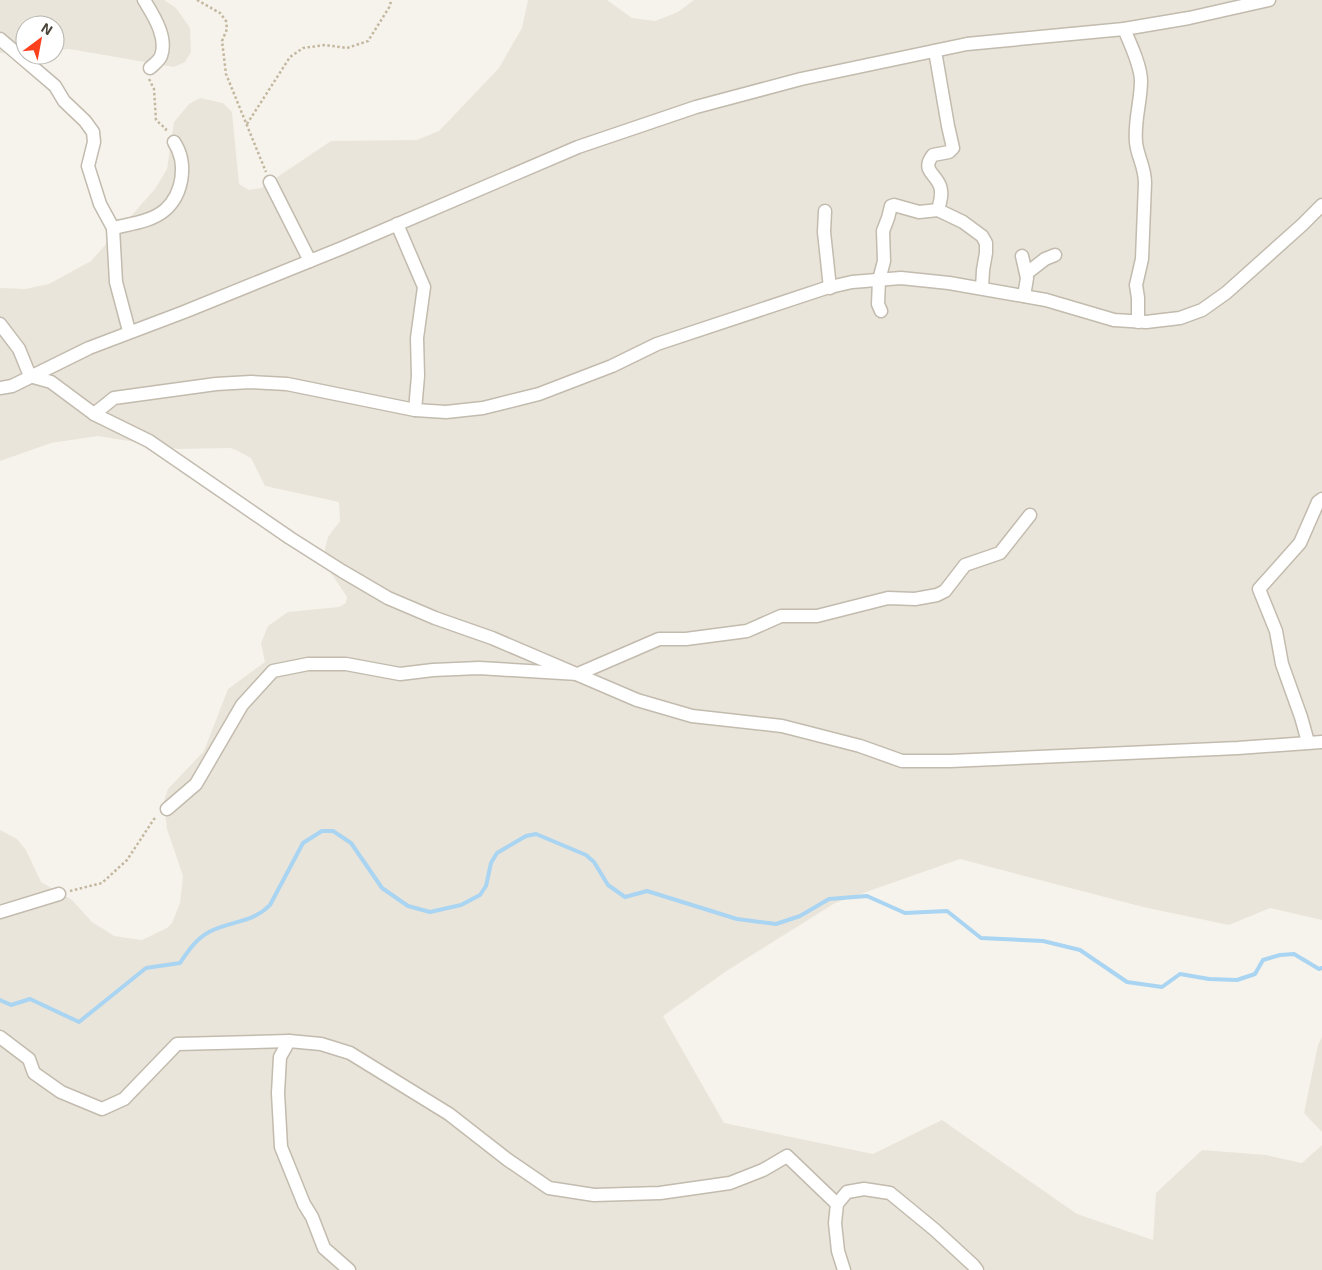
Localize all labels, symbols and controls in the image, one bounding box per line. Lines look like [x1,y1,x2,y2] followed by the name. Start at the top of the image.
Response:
[15,15,65,65] north arrow
[38,19,56,38] text: N

